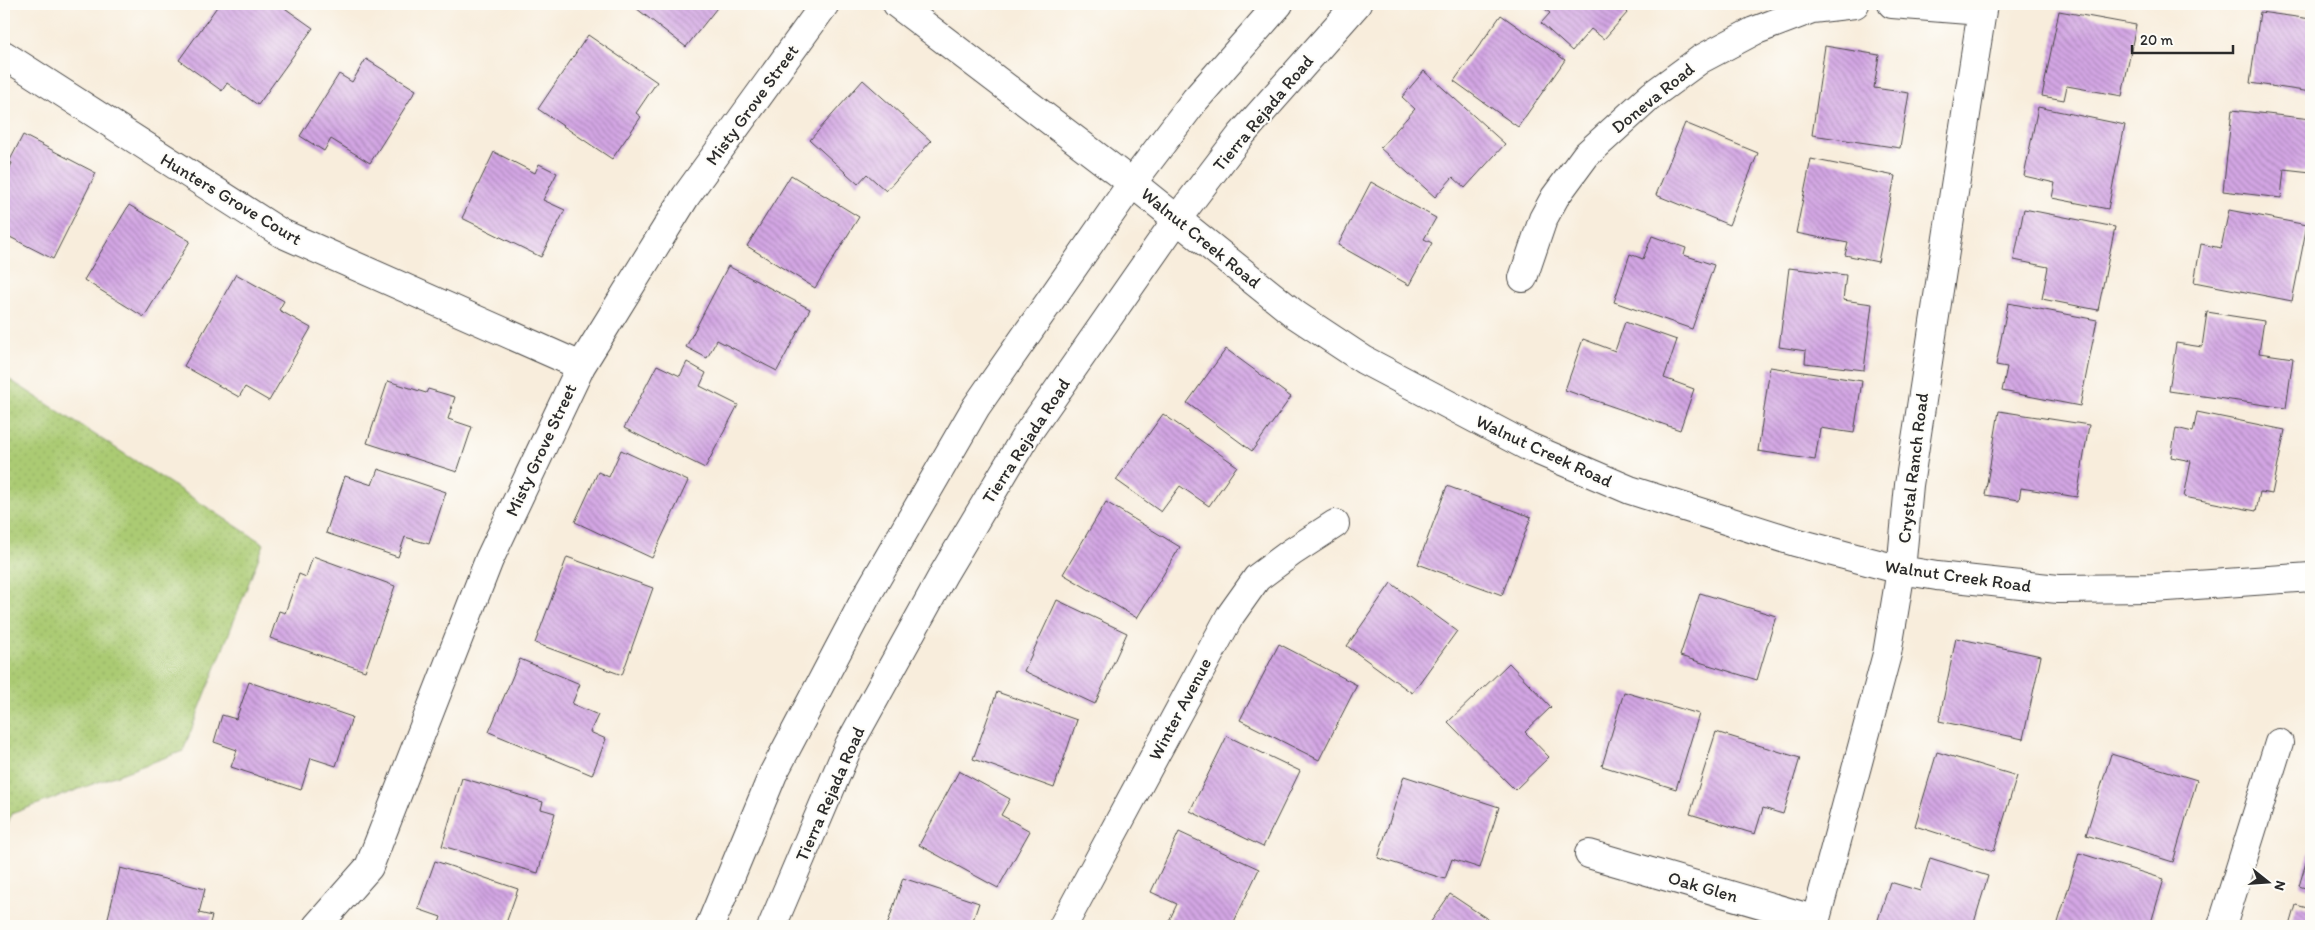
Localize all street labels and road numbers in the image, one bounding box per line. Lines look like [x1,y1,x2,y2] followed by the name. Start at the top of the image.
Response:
[701,40,803,170] street label: Misty Grove Street
[1208,50,1318,176] street label: Tierra Rejada Road
[1607,58,1699,138] street label: Doneva Road
[156,148,306,250] street label: Hunters Grove Court
[1137,183,1266,293] street label: Walnut Creek Road
[977,374,1075,508] street label: Tierra Rejada Road
[501,380,581,520] street label: Misty Grove Street
[1893,391,1933,545] street label: Crystal Ranch Road
[1472,410,1616,492] street label: Walnut Creek Road
[1883,555,2033,597] street label: Walnut Creek Road
[1144,654,1216,764] street label: Winter Avenue
[790,723,870,865] street label: Tierra Rejada Road
[1665,867,1741,907] street label: Oak Glen

